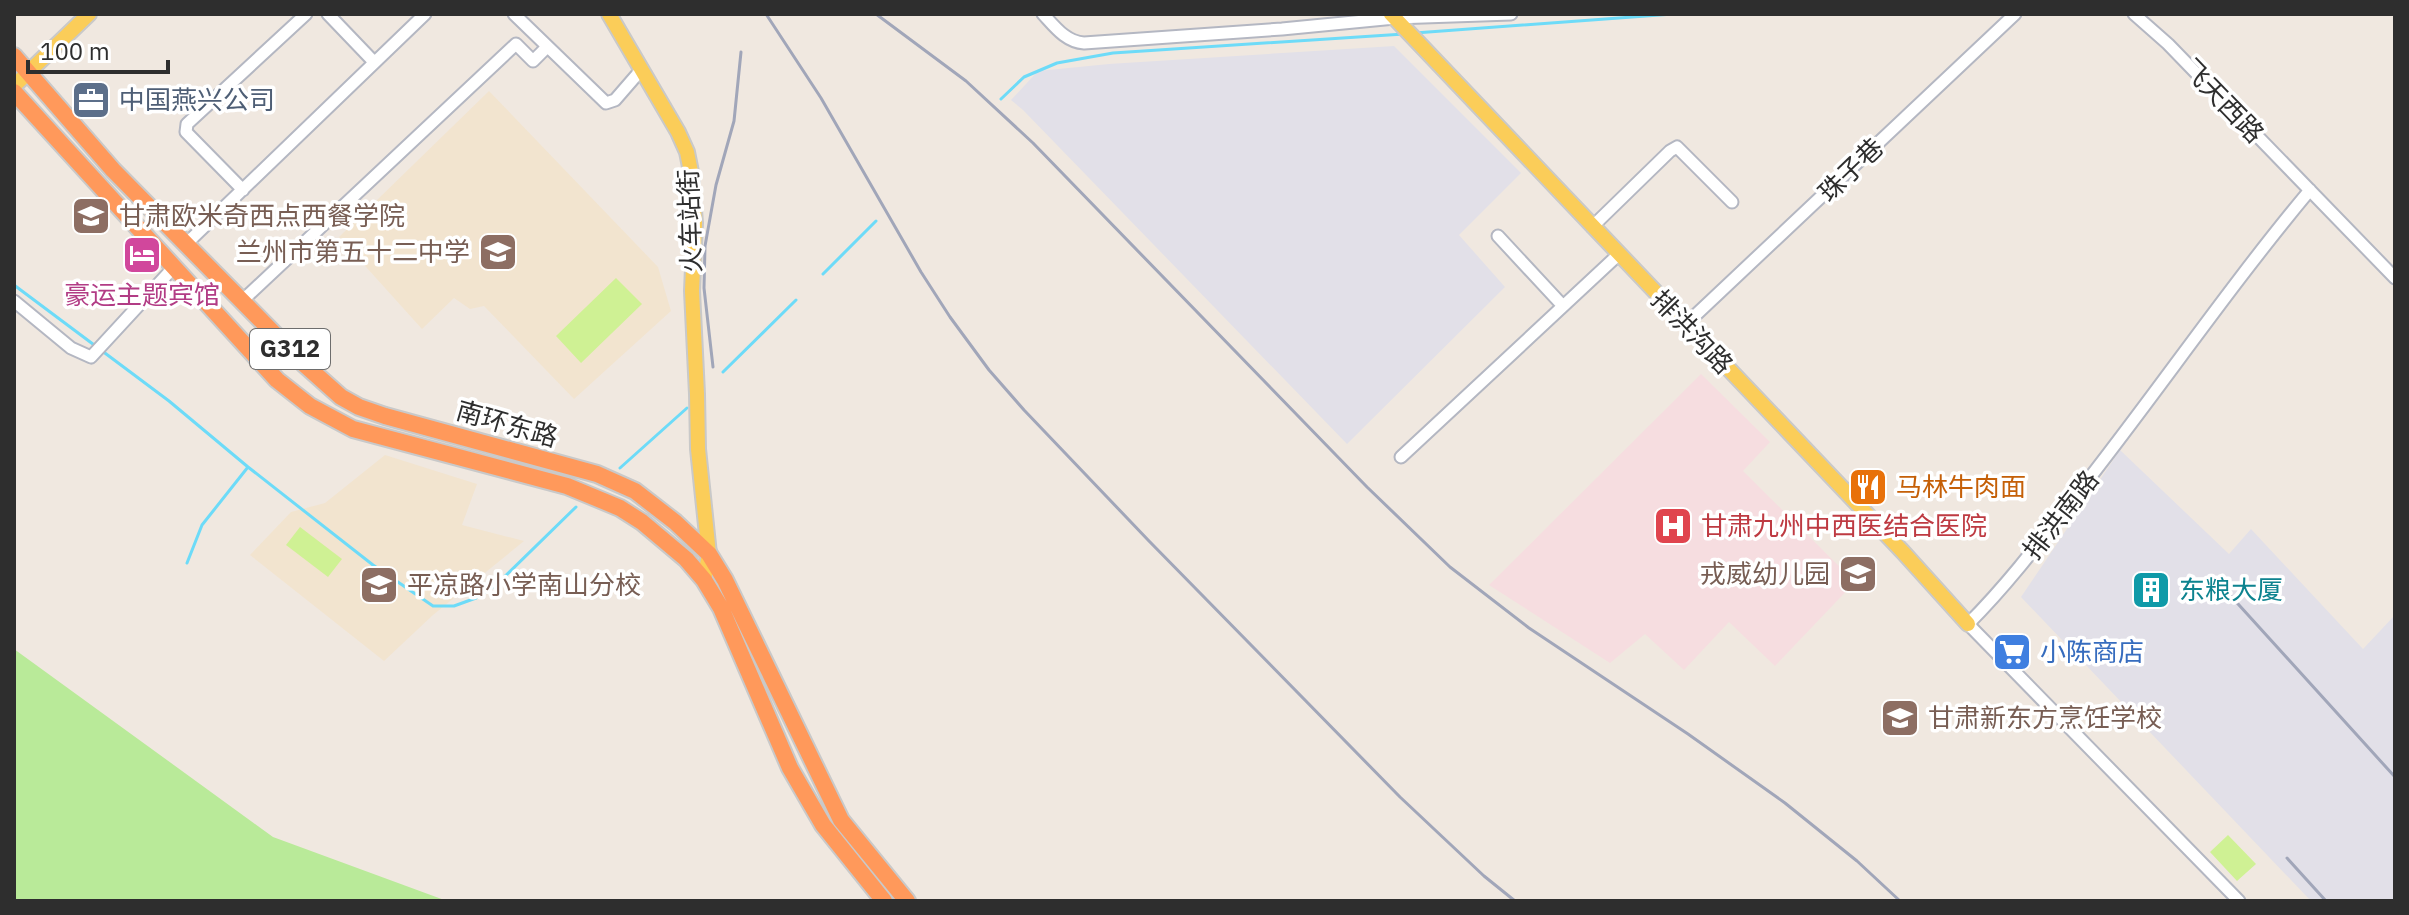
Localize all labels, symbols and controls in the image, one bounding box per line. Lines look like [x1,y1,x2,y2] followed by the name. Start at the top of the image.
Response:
[28,24,168,74] scale bar
[40,35,110,67] text: 100 m
[2175,51,2272,150] street label: 飞天西路
[70,79,112,121] office icon: 中国燕兴公司
[119,82,275,116] place label: 中国燕兴公司
[1810,130,1890,209] street label: 珠子巷
[670,168,708,274] street label: 火车站街
[70,195,112,237] school or university icon: 甘肃欧米奇西点西餐学院
[119,198,405,232] place label: 甘肃欧米奇西点西餐学院
[477,231,519,273] school or university icon: 兰州市第五十二中学
[121,234,163,276] hotel icon: 豪运主题宾馆
[236,234,470,268] place label: 兰州市第五十二中学
[64,277,220,311] place label: 豪运主题宾馆
[1644,282,1741,381] street label: 排洪沟路
[250,329,330,369] road number: G312
[453,392,562,454] street label: 南环东路
[2015,463,2106,566] street label: 排洪南路
[1847,466,1889,508] restaurant icon: 马林牛肉面
[1896,469,2026,503] place label: 马林牛肉面
[1652,505,1694,547] hospital icon: 甘肃九州中西医结合医院
[1701,508,1987,542] place label: 甘肃九州中西医结合医院
[1837,553,1879,595] school or university icon: 戎威幼儿园
[1700,556,1830,590] place label: 戎威幼儿园
[358,564,400,606] school or university icon: 平凉路小学南山分校
[407,567,641,601] place label: 平凉路小学南山分校
[2130,569,2172,611] building icon: 东粮大厦
[2179,572,2283,606] place label: 东粮大厦
[1991,631,2033,673] supermarket icon: 小陈商店
[2040,634,2144,668] place label: 小陈商店
[1879,697,1921,739] school or university icon: 甘肃新东方烹饪学校
[1928,700,2162,734] place label: 甘肃新东方烹饪学校

